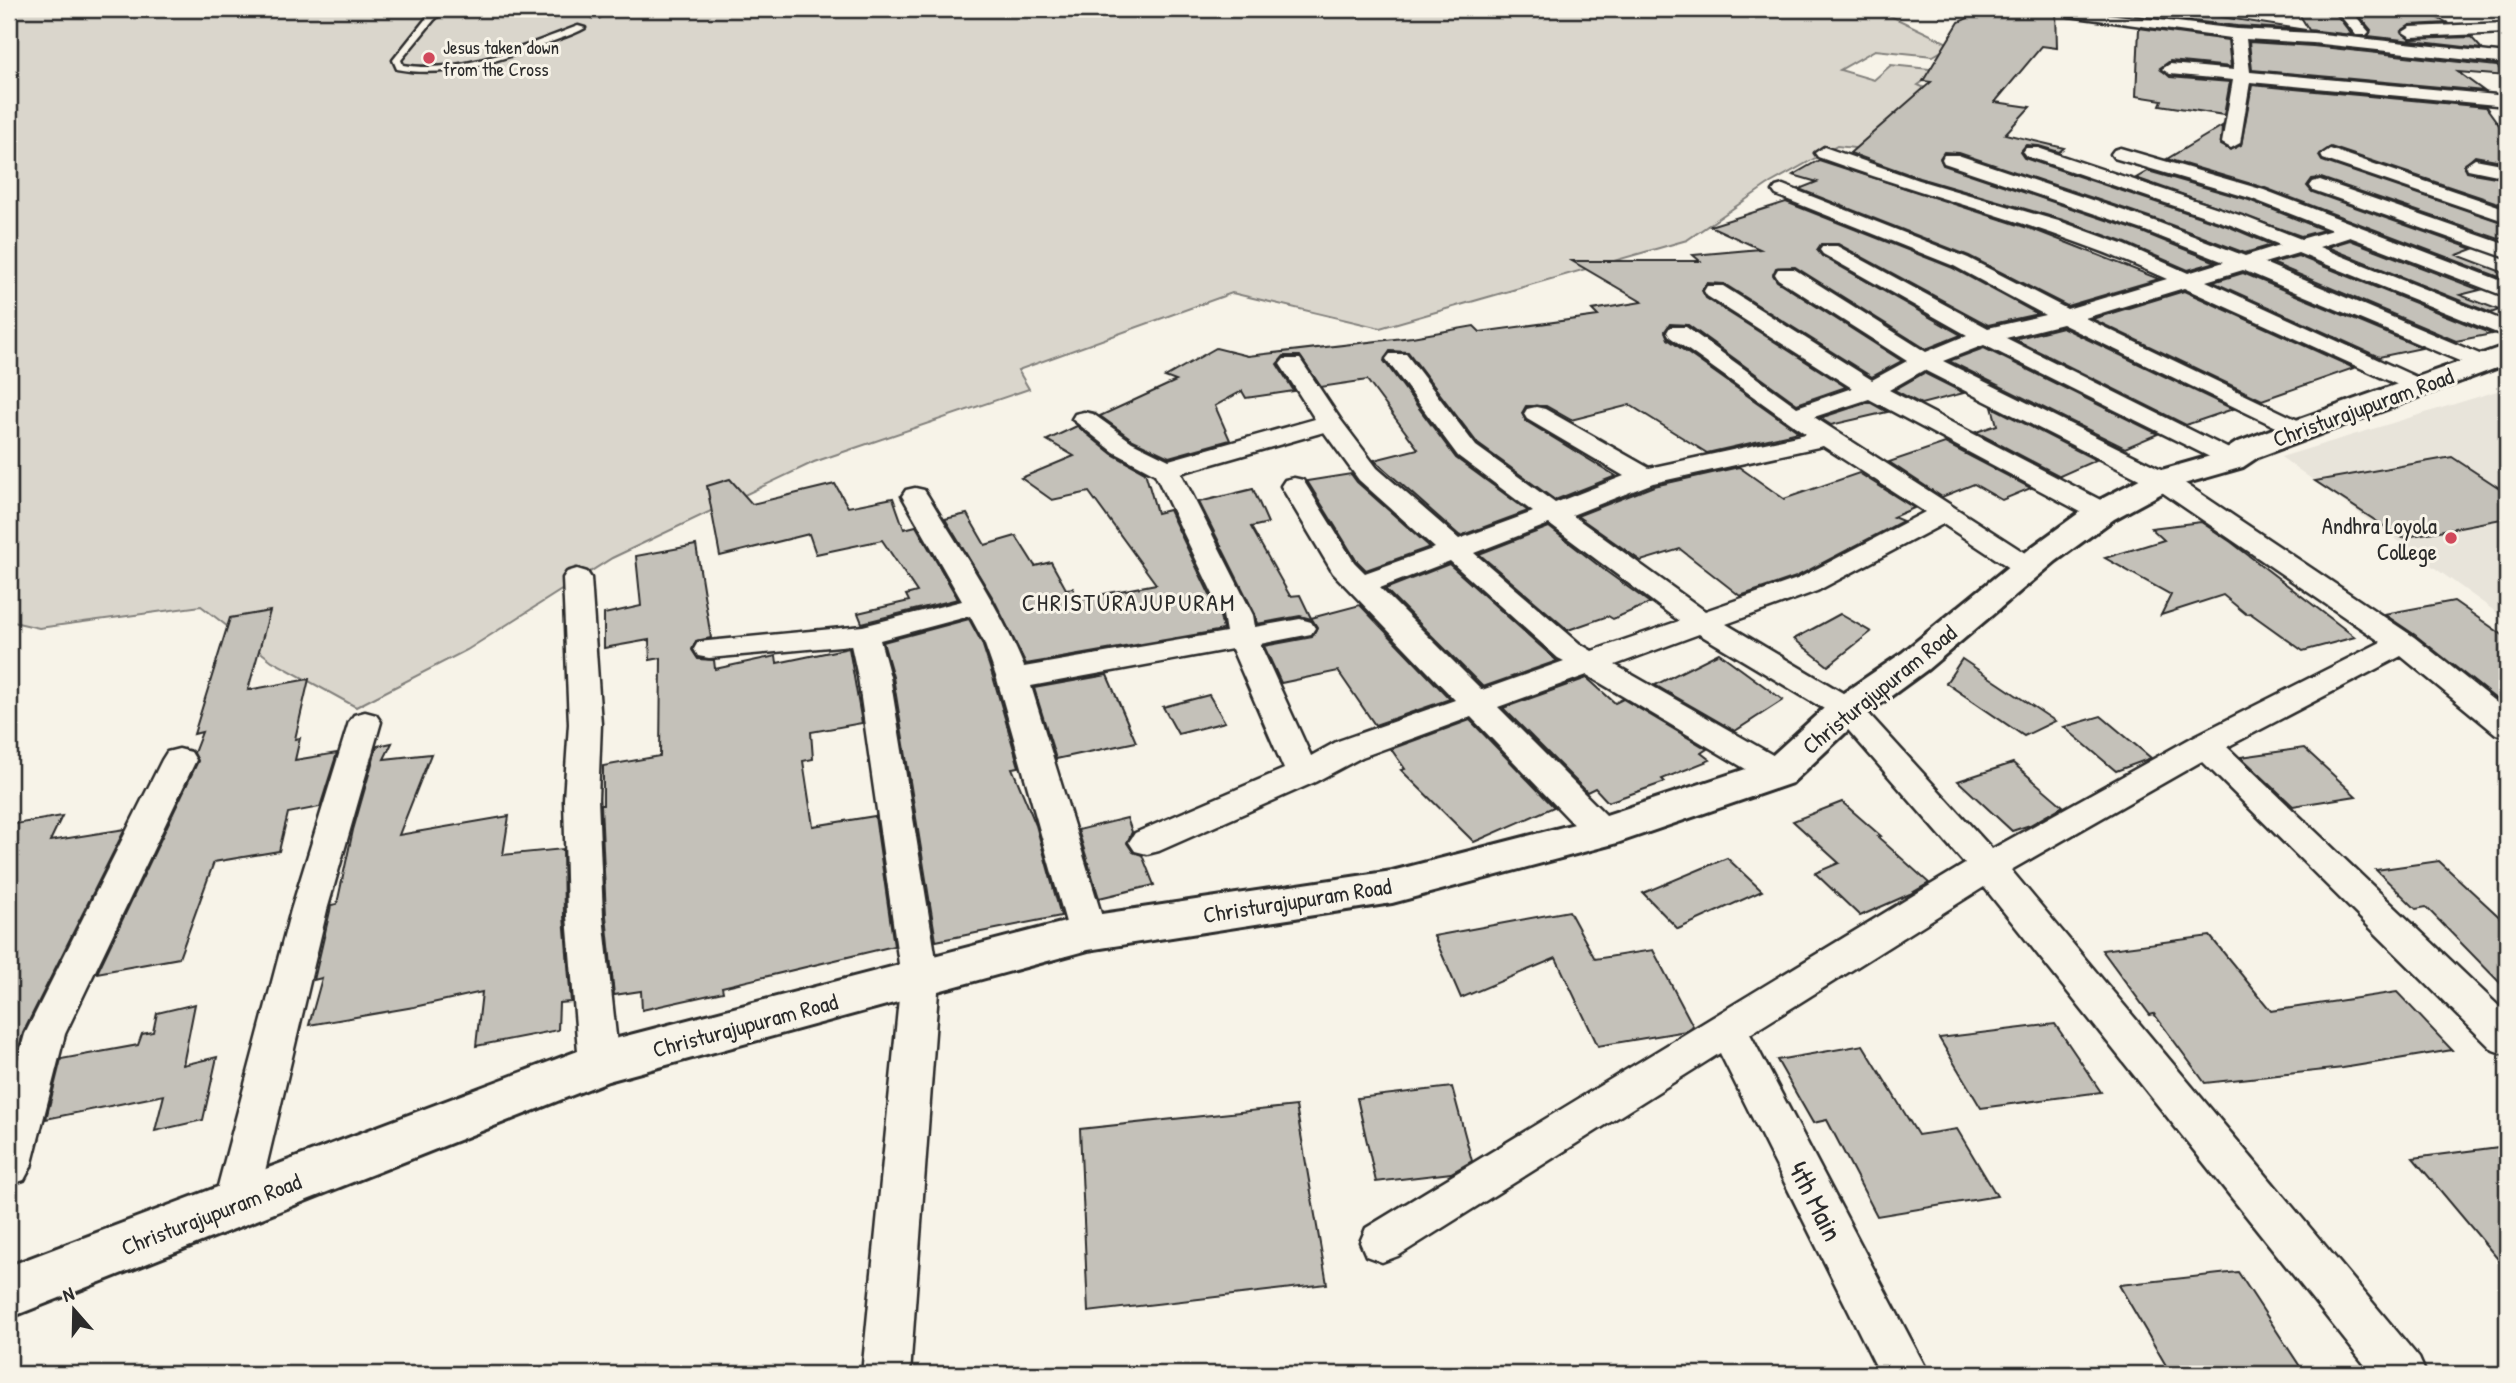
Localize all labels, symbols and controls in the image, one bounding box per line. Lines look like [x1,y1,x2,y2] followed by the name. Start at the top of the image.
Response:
[443,34,559,82] place label: Jesus taken down from the Cross
[421,50,437,66] marker: Jesus taken down from the Cross
[2268,360,2458,454] street label: Christurajupuram Road
[2322,510,2437,567] place label: Andhra Loyola College
[2443,530,2459,546] marker: Andhra Loyola College
[1022,586,1236,618] district label: CHRISTURAJUPURAM
[1795,617,1963,761] street label: Christurajupuram Road
[1201,870,1393,930] street label: Christurajupuram Road
[649,985,841,1065] street label: Christurajupuram Road
[1780,1155,1852,1247] street label: 4th Main
[117,1165,305,1263] street label: Christurajupuram Road
[38,1274,108,1344] north arrow
[59,1280,77,1308] text: N

